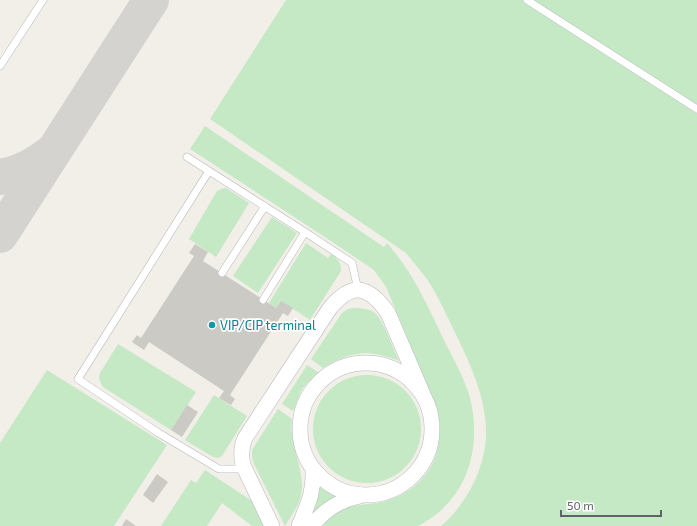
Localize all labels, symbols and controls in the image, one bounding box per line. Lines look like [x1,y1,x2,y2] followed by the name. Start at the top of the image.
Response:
[220,317,316,333] place label: VIP/CIP terminal
[207,320,217,330] marker: VIP/CIP terminal
[561,492,661,518] scale bar
[567,498,594,512] text: 50 m

